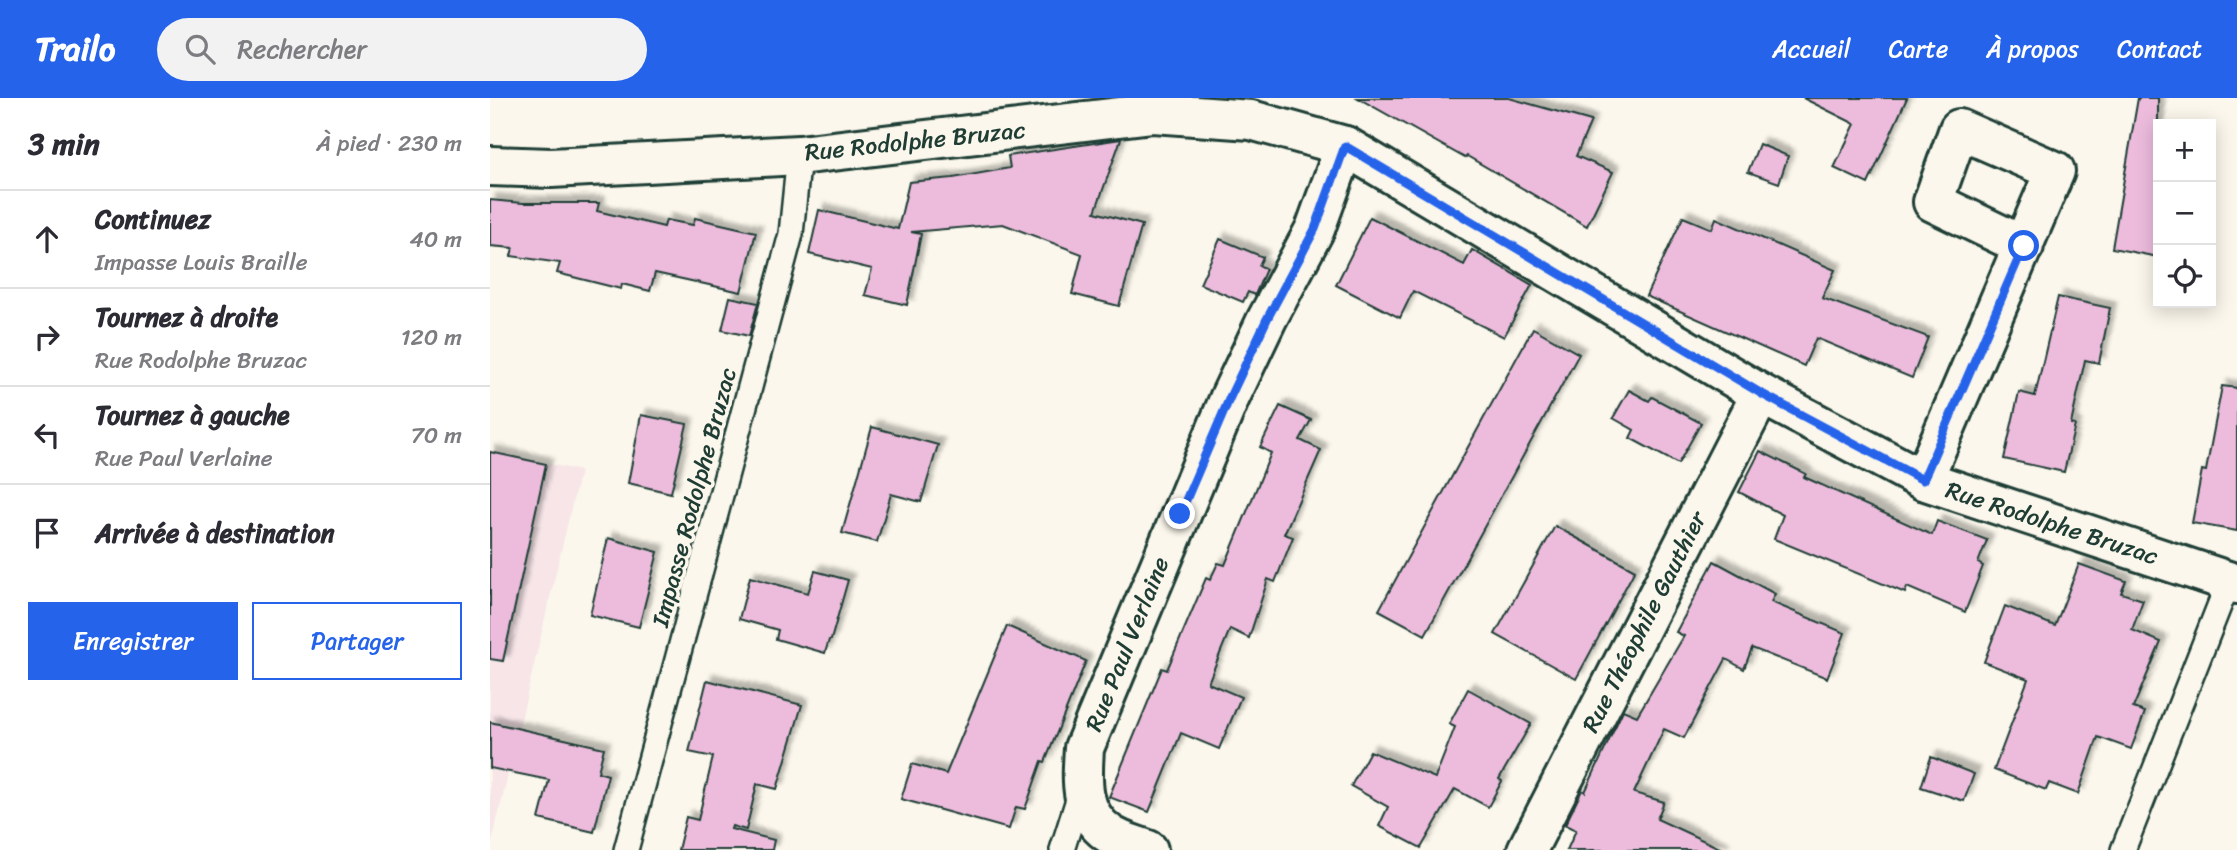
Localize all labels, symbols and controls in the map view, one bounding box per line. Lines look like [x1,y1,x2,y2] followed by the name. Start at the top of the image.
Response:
[157,18,647,81] search box
[35,20,115,78] text: Trailo
[237,26,367,72] text: Rechercher
[1772,28,1851,70] text: Accueil
[1889,28,1948,70] text: Carte
[1986,28,2079,70] text: À propos
[2117,28,2202,70] text: Contact
[181,30,219,68] icon: search
[803,109,1027,173] street label: Rue Rodolphe Bruzac
[28,117,100,171] text: 3 min
[2153,119,2216,308] map controls
[2153,119,2216,182] button: +
[316,123,462,164] text: À pied · 230 m
[2153,182,2216,245] button: −
[95,196,211,242] text: Continuez
[409,219,462,260] text: 40 m
[28,220,66,258] icon: ahead
[2008,230,2039,261] route start
[95,242,308,283] text: Impasse Louis Braille
[2153,245,2216,308] button: locate
[95,294,278,340] text: Tournez à droite
[401,317,462,358] text: 120 m
[28,318,66,356] icon: right
[95,340,307,381] text: Rue Rodolphe Bruzac
[639,362,749,633] street label: Impasse Rodolphe Bruzac
[95,392,290,438] text: Tournez à gauche
[411,415,462,456] text: 70 m
[28,416,66,454] icon: left
[95,438,273,479] text: Rue Paul Verlaine
[1940,469,2164,577] street label: Rue Rodolphe Bruzac
[1164,498,1195,529] route end
[1570,502,1719,740] street label: Rue Théophile Gauthier
[95,510,335,556] text: Arrivée à destination
[28,514,66,552] icon: arrive
[1073,550,1181,738] street label: Rue Paul Verlaine
[28,602,238,680] button: Enregistrer
[252,602,462,680] button: Partager

